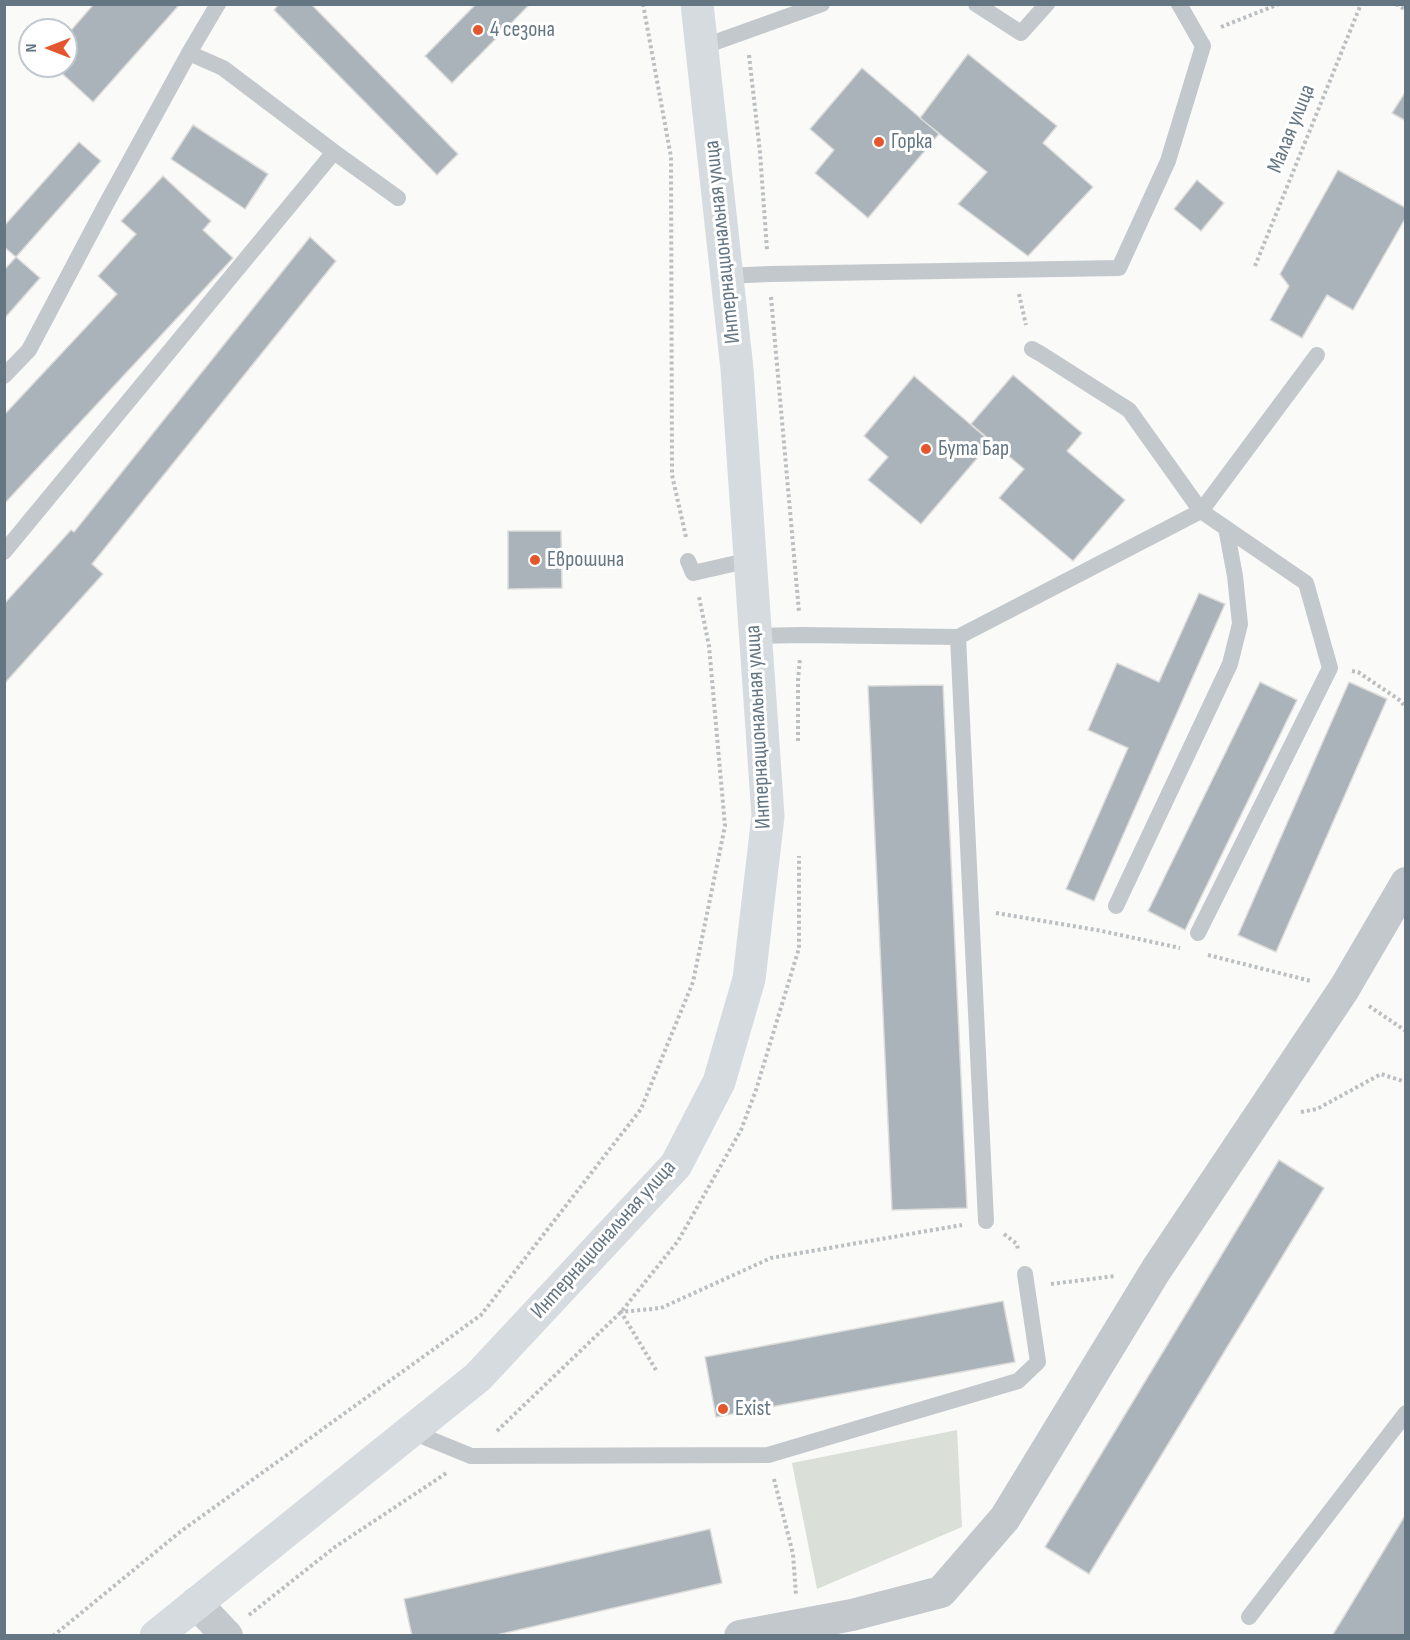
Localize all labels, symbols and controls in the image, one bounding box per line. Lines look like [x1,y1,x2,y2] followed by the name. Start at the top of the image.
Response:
[490,17,555,43] place label: 4 сезона
[18,18,78,78] north arrow
[471,23,485,37] marker: 4 сезона
[22,44,41,52] text: N
[1262,81,1322,177] street label: Малая улица
[891,129,932,155] place label: Горка
[872,135,886,149] marker: Горка
[699,139,747,345] street label: Интернациональная улица
[938,436,1009,462] place label: Бута Бар
[919,442,933,456] marker: Бута Бар
[547,547,624,573] place label: Еврошина
[528,553,542,567] marker: Еврошина
[740,624,778,830] street label: Интернациональная улица
[526,1155,682,1325] street label: Интернациональная улица
[735,1396,771,1422] place label: Exist
[716,1402,730,1416] marker: Exist

